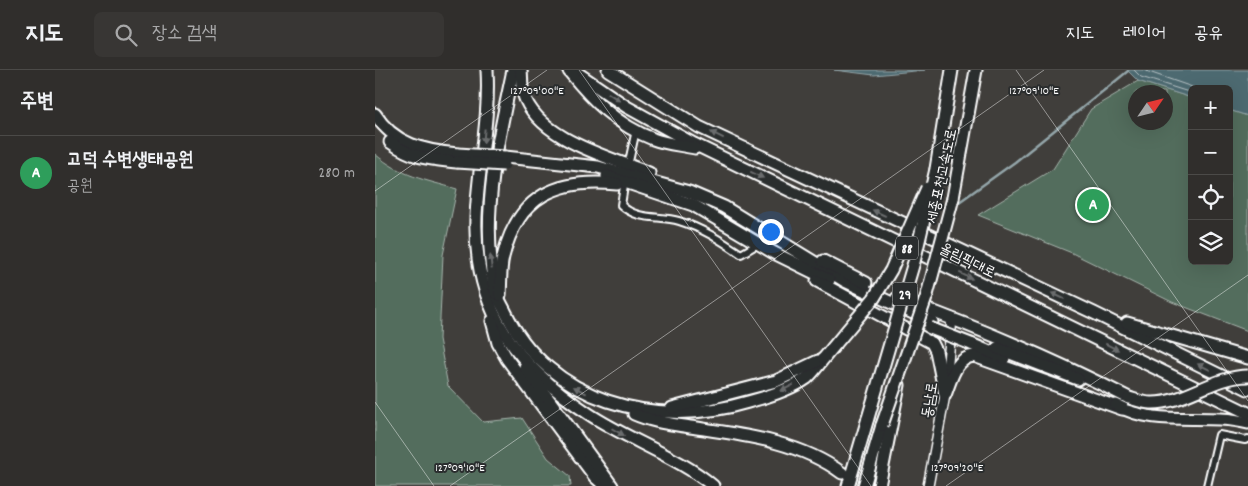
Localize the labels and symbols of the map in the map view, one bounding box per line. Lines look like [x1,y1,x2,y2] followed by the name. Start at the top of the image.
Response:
[510,83,564,100] text: 127°09'00"E
[1009,83,1059,100] text: 127°09'10"E
[1128,85,1173,130] north arrow
[607,92,621,102] one-way arrow
[922,127,964,226] street label: 세종포천고속도로
[480,128,488,144] one-way arrow
[710,131,724,139] one-way arrow
[749,170,764,179] one-way arrow
[1077,186,1109,224] pin: A
[872,209,886,217] one-way arrow
[758,219,784,245] your location
[896,237,918,260] road number: 88
[935,239,999,285] street label: 올림픽대로
[487,254,495,270] one-way arrow
[959,272,973,280] one-way arrow
[893,282,917,305] road number: 29
[1051,292,1065,300] one-way arrow
[1105,343,1119,351] one-way arrow
[1197,363,1211,371] one-way arrow
[917,381,945,420] street label: 동남로
[780,384,794,392] one-way arrow
[573,385,586,394] one-way arrow
[612,427,625,436] one-way arrow
[435,460,485,477] text: 127°09'10"E
[931,460,984,477] text: 127°09'20"E

